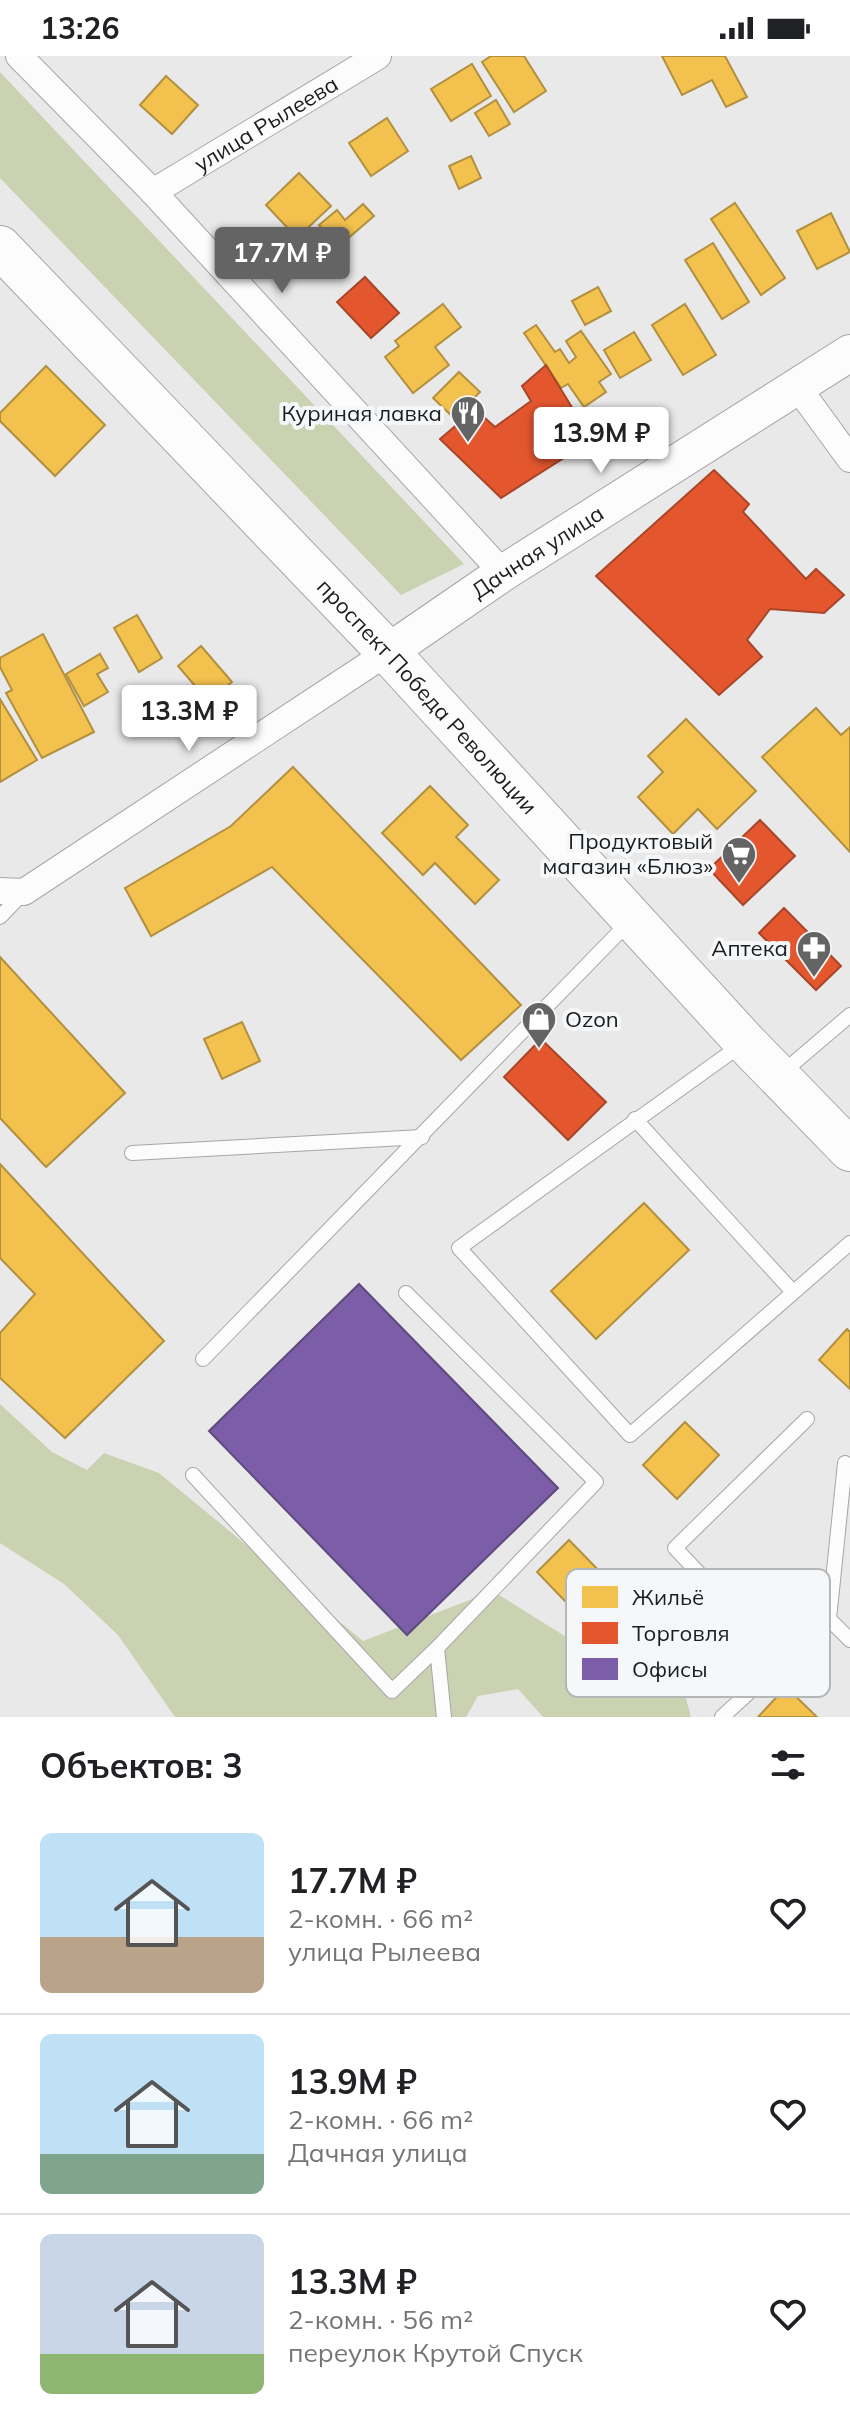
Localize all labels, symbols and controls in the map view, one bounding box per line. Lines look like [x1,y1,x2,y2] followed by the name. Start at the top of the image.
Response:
[40,9,119,47] text: 13:26
[189,69,343,178] street label: улица Рылеева
[208,227,356,295] pin: 17.7M ₽
[233,236,331,269] text: 17.7M ₽
[449,394,487,444] restaurant icon: Куриная лавка
[281,399,442,427] place label: Куриная лавка
[527,407,675,475] pin: 13.9M ₽
[552,416,650,449] text: 13.9M ₽
[466,499,609,605] street label: Дачная улица
[311,573,543,820] street label: проспект Победа Революции
[115,685,263,753] pin: 13.3M ₽
[140,694,238,727] text: 13.3M ₽
[543,827,713,880] place label: Продуктовый магазин «Блюз»
[720,835,758,885] supermarket icon: Продуктовый магазин «Блюз»
[795,929,833,979] pharmacy icon: Аптека
[711,934,788,962] place label: Аптека
[520,1000,558,1050] shop icon: Ozon
[565,1005,619,1033] place label: Ozon
[566,1569,830,1697] legend
[632,1583,704,1611] text: Жильё
[632,1619,730,1647] text: Торговля
[632,1655,708,1683] text: Офисы
[766,1743,810,1787] icon: filters
[40,1744,243,1787] text: Объектов: 3
[288,1859,417,1902] text: 17.7M ₽
[104,1865,200,1961] icon: home
[766,1891,810,1935] icon: heart
[288,1902,473,1935] text: 2-комн. · 66 m²
[288,1935,481,1968] text: улица Рылеева
[288,2060,417,2103] text: 13.9M ₽
[104,2066,200,2162] icon: home
[766,2092,810,2136] icon: heart
[288,2103,473,2136] text: 2-комн. · 66 m²
[288,2136,468,2169] text: Дачная улица
[288,2260,417,2303] text: 13.3M ₽
[104,2266,200,2362] icon: home
[766,2292,810,2336] icon: heart
[288,2303,473,2336] text: 2-комн. · 56 m²
[288,2336,583,2369] text: переулок Крутой Спуск

